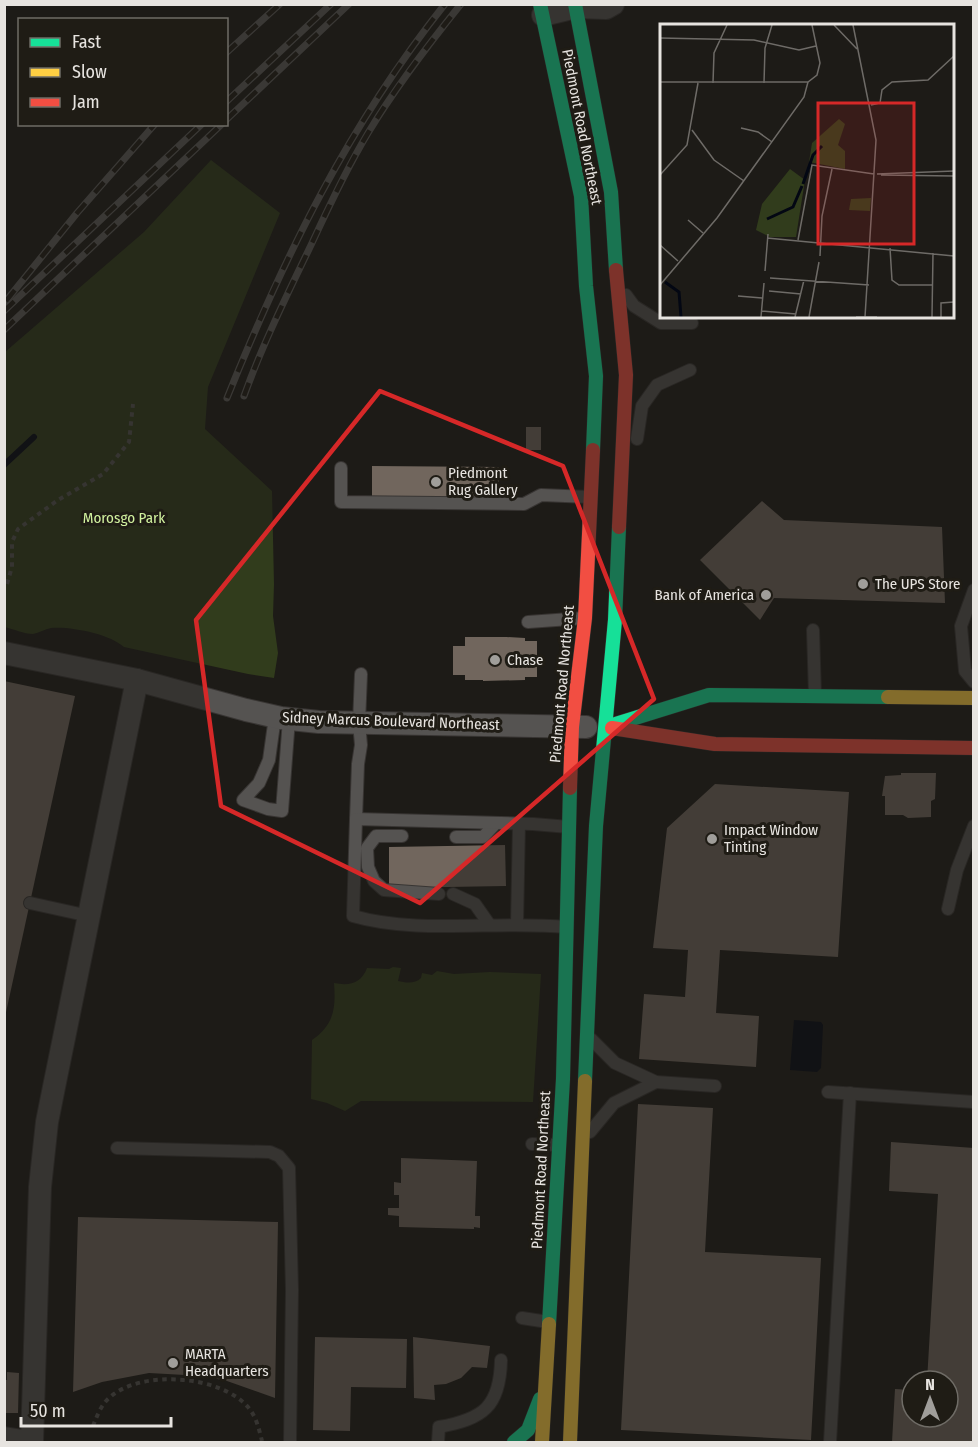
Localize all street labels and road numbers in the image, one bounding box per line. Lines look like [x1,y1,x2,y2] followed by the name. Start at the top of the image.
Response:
[558,48,606,207] street label: Piedmont Road Northeast
[546,604,578,764] street label: Piedmont Road Northeast
[282,708,500,734] street label: Sidney Marcus Boulevard Northeast
[528,1090,554,1250] street label: Piedmont Road Northeast

